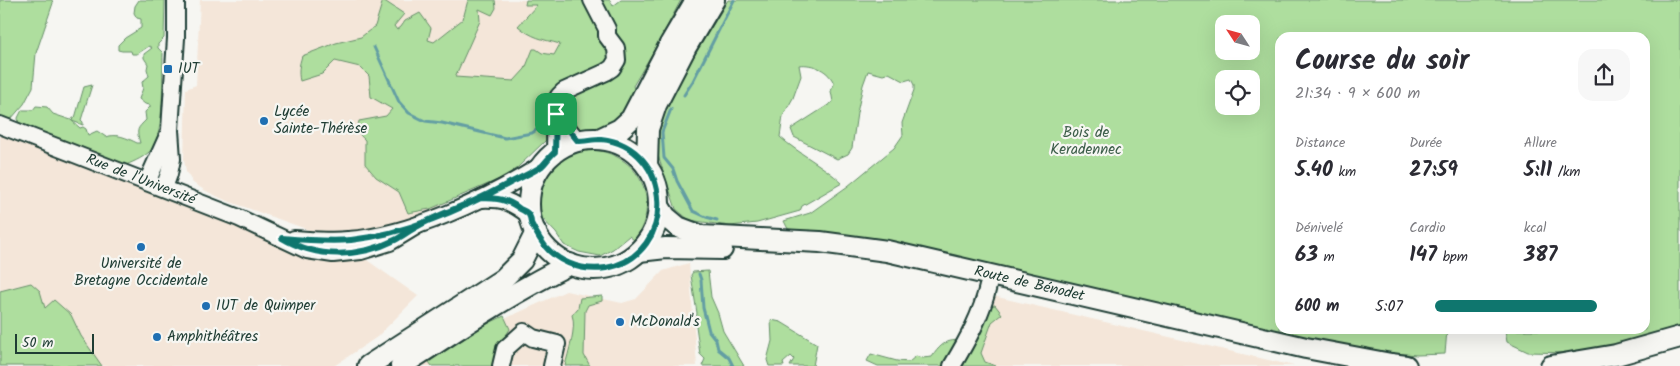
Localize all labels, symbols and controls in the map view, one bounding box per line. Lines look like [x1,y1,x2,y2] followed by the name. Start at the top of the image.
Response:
[1215,15,1260,60] north arrow
[1215,15,1260,115] map controls
[1295,39,1469,84] text: Course du soir
[1578,49,1630,101] button: share
[178,57,202,81] place label: IUT
[162,63,174,75] marker: IUT
[1215,70,1260,115] button: locate
[1295,81,1420,106] text: 21:34 · 9 × 600 m
[535,93,577,135] pin
[274,100,368,141] place label: Lycée Sainte-Thérèse
[542,100,570,128] icon: arrive
[258,115,270,127] marker: Lycée Sainte-Thérèse
[1050,121,1122,162] park label: Bois de Keradennec
[1295,132,1345,154] text: Distance
[1409,132,1442,154] text: Durée
[1524,132,1557,154] text: Allure
[82,148,200,212] street label: Rue de l'Université
[1295,154,1333,187] text: 5.40
[1409,154,1458,187] text: 27:59
[1524,154,1552,187] text: 5:11
[1333,161,1356,183] text: km
[1552,161,1580,183] text: /km
[1295,217,1343,239] text: Dénivelé
[1409,217,1446,239] text: Cardio
[1524,217,1546,239] text: kcal
[1295,239,1318,272] text: 63
[1409,239,1437,272] text: 147
[1524,239,1557,272] text: 387
[135,241,147,253] marker: Université de Bretagne Occidentale
[1318,246,1335,268] text: m
[1437,246,1468,268] text: bpm
[74,252,208,293] place label: Université de Bretagne Occidentale
[972,260,1087,308] street label: Route de Bénodet
[216,294,316,318] place label: IUT de Quimper
[1295,294,1339,319] text: 600 m
[1375,294,1403,319] text: 5:07
[200,300,212,312] marker: IUT de Quimper
[630,310,700,334] place label: McDonald's
[614,316,626,328] marker: McDonald's
[167,325,259,349] place label: Amphithéâtres
[15,331,94,354] scale bar
[151,331,163,343] marker: Amphithéâtres
[22,332,53,354] text: 50 m

